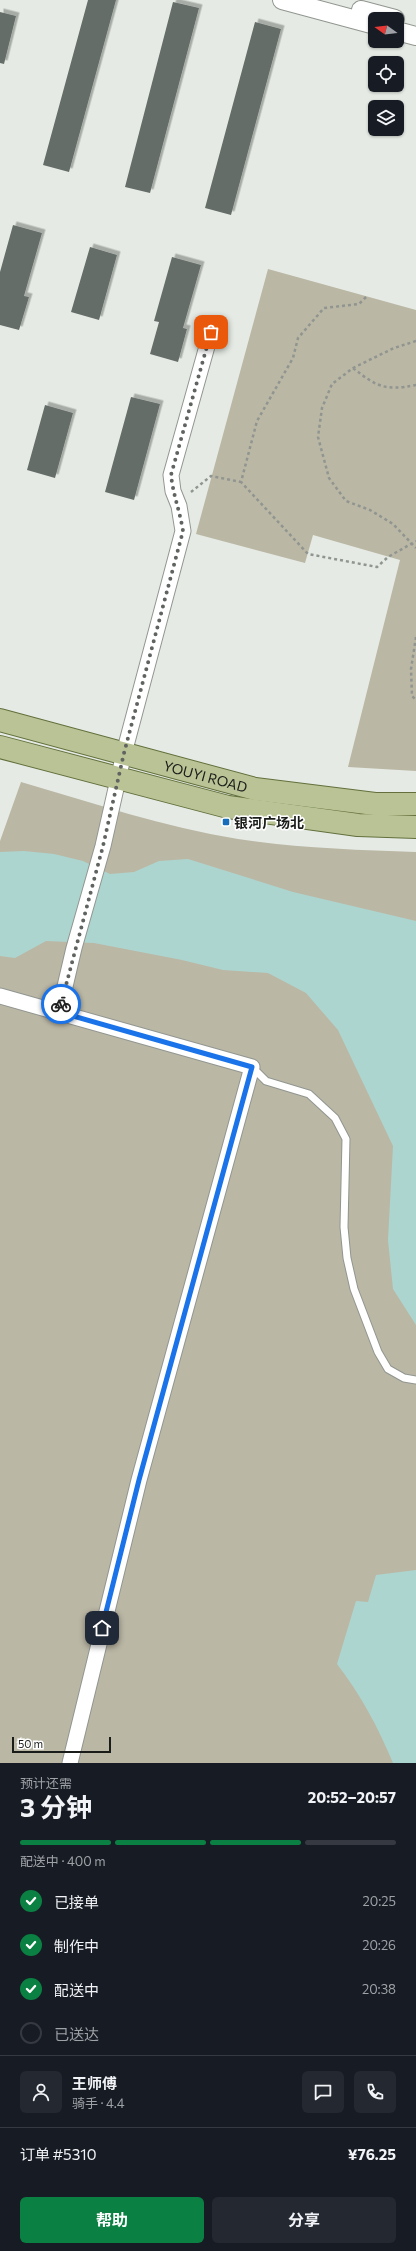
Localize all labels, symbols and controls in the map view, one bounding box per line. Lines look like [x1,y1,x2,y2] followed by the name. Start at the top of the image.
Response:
[368,12,404,48] north arrow
[368,12,404,136] map controls
[368,56,404,92] button: locate
[368,100,404,136] button: layers
[194,315,228,349] pin
[200,321,222,343] icon: bag
[162,756,249,795] street label: YOUYI ROAD
[234,814,304,831] place label: 银河广场北
[221,817,231,827] marker: 银河广场北
[41,984,81,1024] courier
[50,993,72,1015] icon: bike
[85,1611,119,1645] pin
[91,1617,113,1639] icon: home
[12,1735,111,1754] scale bar
[18,1737,43,1750] text: 50 m
[20,1775,72,1791] text: 预计还需
[308,1788,396,1806] text: 20:52–20:57
[20,1791,92,1822] text: 3 分钟
[20,1853,106,1869] text: 配送中 · 400 m
[20,1890,42,1912] icon: check
[54,1893,99,1911] text: 已接单
[363,1893,396,1909] text: 20:25
[20,1934,42,1956] icon: check
[54,1937,99,1955] text: 制作中
[362,1937,396,1953] text: 20:26
[20,1978,42,2000] icon: check
[54,1981,99,1999] text: 配送中
[362,1981,396,1997] text: 20:38
[54,2025,99,2043] text: 已送达
[20,2071,62,2113] button: person
[302,2071,344,2113] button: chat
[354,2071,396,2113] button: phone
[72,2074,117,2092] text: 王师傅
[72,2095,124,2111] text: 骑手 · 4.4
[20,2145,97,2163] text: 订单 #5310
[348,2145,396,2163] text: ¥76.25
[20,2197,204,2243] button: 帮助
[212,2197,396,2243] button: 分享

